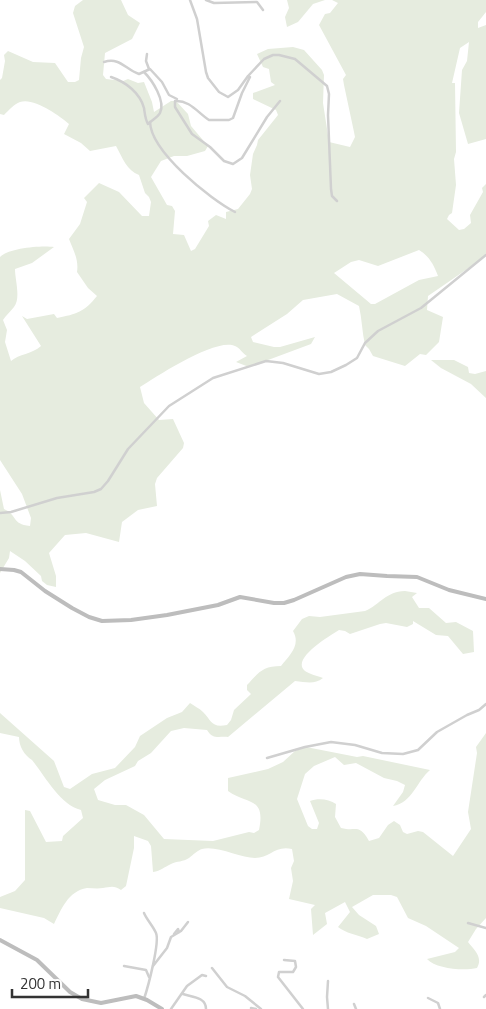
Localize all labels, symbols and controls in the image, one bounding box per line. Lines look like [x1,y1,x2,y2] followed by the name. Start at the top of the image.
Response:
[12,966,89,998] scale bar
[20,972,61,995] text: 200 m

